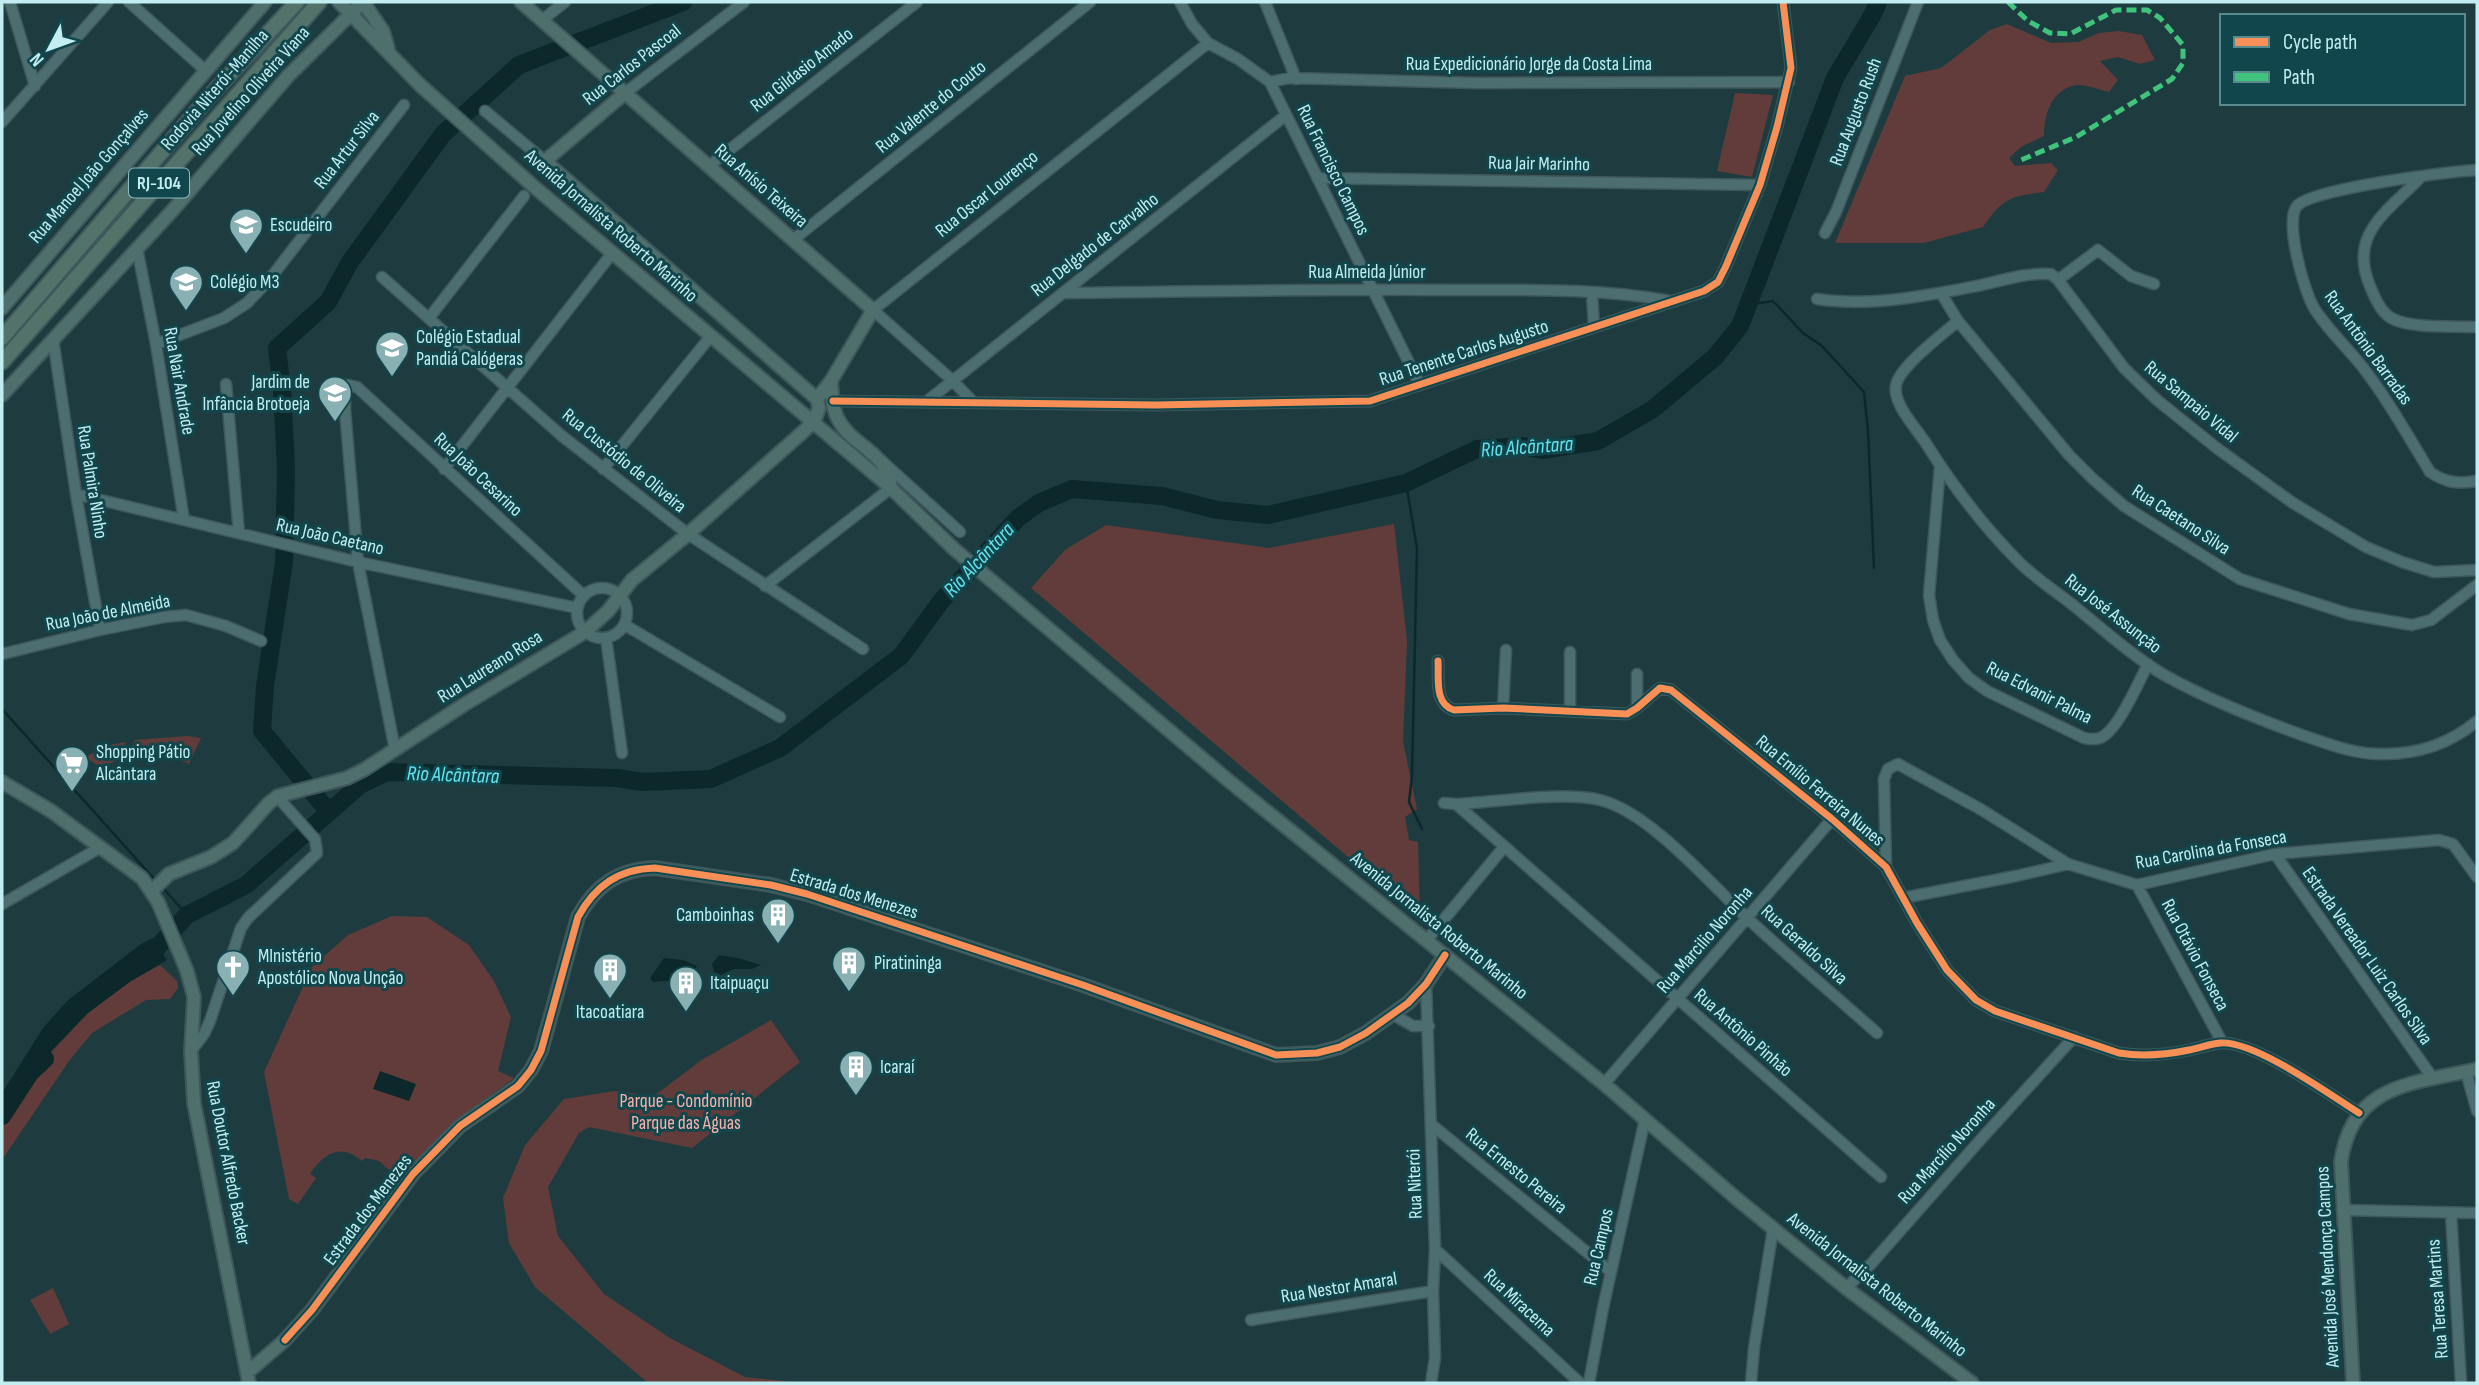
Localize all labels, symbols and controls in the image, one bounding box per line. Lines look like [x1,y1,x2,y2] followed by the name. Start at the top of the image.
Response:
[14,14,84,84] north arrow
[2220,14,2465,105] legend
[578,20,686,110] street label: Rua Carlos Pascoal
[187,22,315,160] street label: Rua Jovelino Oliveira Viana
[746,23,858,117] street label: Rua Gildasio Amado
[156,25,274,155] street label: Rodovia Niterói-Manilha
[2283,30,2357,55] text: Cycle path
[25,48,49,71] text: N
[1406,53,1652,76] street label: Rua Expedicionário Jorge da Costa Lima
[871,55,991,159] street label: Rua Valente do Couto
[1825,55,1887,169] street label: Rua Augusto Rush
[2283,65,2315,90] text: Path
[1291,101,1375,239] street label: Rua Francisco Campos
[24,104,154,248] street label: Rua Manoel João Gonçalves
[309,106,385,194] street label: Rua Artur Silva
[709,139,813,233] street label: Rua Anísio Teixeira
[519,144,702,307] street label: Avenida Jornalista Roberto Marinho
[931,146,1043,242] street label: Rua Oscar Lourenço
[1488,152,1590,176] street label: Rua Jair Marinho
[129,168,189,198] road number: RJ-104
[1027,188,1163,302] street label: Rua Delgado de Carvalho
[227,206,265,255] school or university icon: Escudeiro
[270,214,332,237] place label: Escudeiro
[1308,261,1426,284] street label: Rua Almeida Júnior
[167,263,205,312] school or university icon: Colégio M3
[210,271,279,294] place label: Colégio M3
[2319,286,2417,410] street label: Rua Antônio Barradas
[1377,315,1551,391] street label: Rua Tenente Carlos Augusto
[158,326,200,436] street label: Rua Nair Andrade
[416,326,523,371] place label: Colégio Estadual Pandiá Calógeras
[373,329,411,378] school or university icon: Colégio Estadual Pandiá Calógeras
[2139,356,2243,448] street label: Rua Sampaio Vidal
[202,371,310,416] place label: Jardim de Infância Brotoeja
[316,374,354,423] school or university icon: Jardim de Infância Brotoeja
[557,404,691,518] street label: Rua Custódio de Oliveira
[72,424,112,540] street label: Rua Palmira Ninho
[429,428,527,522] street label: Rua João Cesarino
[1480,431,1574,463] water label: Rio Alcântara
[2128,480,2234,560] street label: Rua Caetano Silva
[274,513,386,561] street label: Rua João Caetano
[938,517,1020,602] water label: Rio Alcântara
[2060,569,2166,659] street label: Rua José Assunção
[44,590,172,636] street label: Rua João de Almeida
[433,626,547,708] street label: Rua Laureano Rosa
[1982,657,2096,729] street label: Rua Edvanir Palma
[1751,730,1889,852] street label: Rua Emílio Ferreira Nunes
[95,741,190,786] place label: Shopping Pátio Alcântara
[53,744,91,793] supermarket icon: Shopping Pátio Alcântara
[406,761,500,789] water label: Rio Alcântara
[2134,825,2288,875] street label: Rua Carolina da Fonseca
[1345,847,1532,1005] street label: Avenida Jornalista Roberto Marinho
[2297,863,2437,1049] street label: Estrada Vereador Luiz Carlos Silva
[787,864,921,924] street label: Estrada dos Menezes
[1652,882,1758,998] street label: Rua Marcilio Noronha
[2156,895,2234,1015] street label: Rua Otávio Fonseca
[759,896,797,945] building icon: Camboinhas
[1756,900,1852,990] street label: Rua Geraldo Silva
[676,904,754,927] place label: Camboinhas
[830,944,868,993] building icon: Piratininga
[257,945,403,990] place label: MInistério Apostólico Nova Unção
[214,948,252,997] church icon: MInistério Apostólico Nova Unção
[591,951,629,1000] building icon: Itacoatiara
[874,952,942,975] place label: Piratininga
[667,964,705,1013] building icon: Itaipuaçu
[710,972,769,995] place label: Itaipuaçu
[1689,984,1797,1082] street label: Rua Antônio Pinhão
[576,1001,644,1024] place label: Itacoatiara
[837,1048,875,1097] building icon: Icaraí
[880,1056,915,1079] place label: Icaraí
[201,1079,255,1248] street label: Rua Doutor Alfredo Backer
[620,1090,752,1135] park label: Parque - Condomínio Parque das Águas
[1893,1093,2001,1209] street label: Rua Marcílio Noronha
[1461,1123,1571,1219] street label: Rua Ernesto Pereira
[1402,1149,1428,1219] street label: Rua Niterói
[319,1150,417,1270] street label: Estrada dos Menezes
[2311,1166,2345,1369] street label: Avenida José Mendonça Campos
[1579,1206,1619,1288] street label: Rua Campos
[1782,1207,1971,1362] street label: Avenida Jornalista Roberto Marinho
[2422,1238,2454,1359] street label: Rua Teresa Martins
[1479,1264,1559,1342] street label: Rua Miracema
[1279,1267,1399,1309] street label: Rua Nestor Amaral

